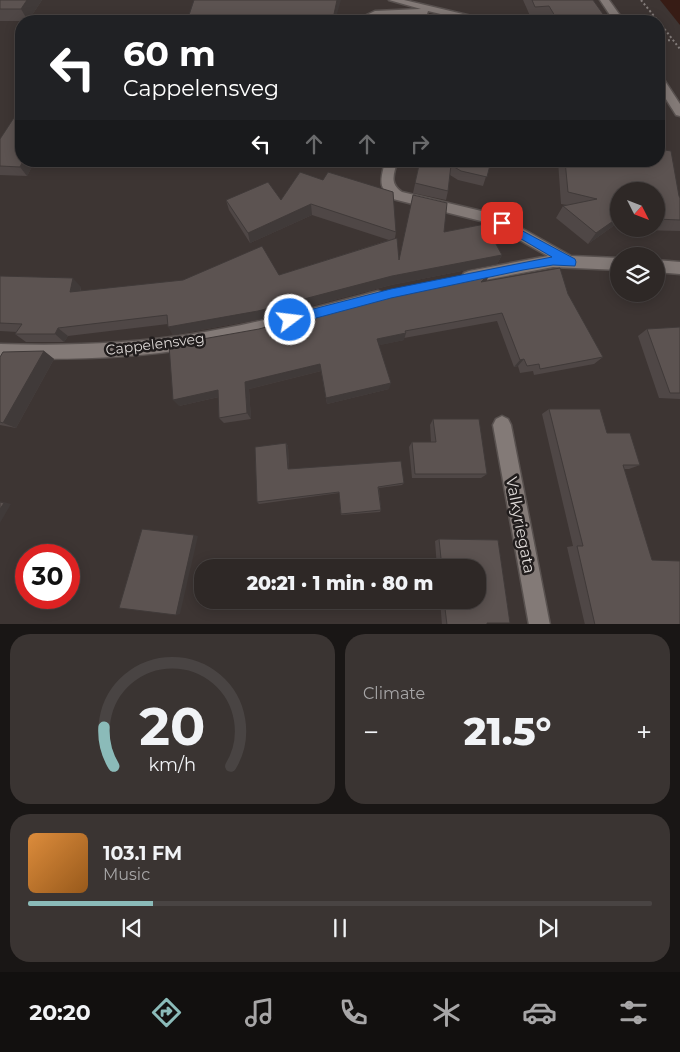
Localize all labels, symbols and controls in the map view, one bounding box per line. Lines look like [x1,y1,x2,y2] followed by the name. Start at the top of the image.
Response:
[123,32,216,75] text: 60 m
[40,35,105,100] icon: left
[123,75,279,102] text: Cappelensveg
[247,130,275,158] icon: left
[300,130,328,158] icon: ahead
[353,130,381,158] icon: ahead
[406,130,434,158] icon: right
[610,182,665,238] north arrow
[610,182,665,302] map controls
[481,202,523,244] pin
[488,209,516,237] icon: arrive
[610,247,665,302] button: layers
[263,293,315,345] position arrow
[105,329,205,359] street label: Cappelensveg
[502,475,539,575] street label: Valkyriegata
[15,544,80,609] speed limit sign: 30
[247,572,433,595] text: 20:21 · 1 min · 80 m
[363,684,425,703] text: Climate
[140,695,206,758] text: 20
[464,708,551,755] text: 21.5°
[363,715,379,749] text: −
[636,715,652,749] text: +
[149,754,196,775] text: km/h
[103,842,182,865] text: 103.1 FM
[103,865,150,884] text: Music
[118,914,146,942] icon: previous
[326,914,354,942] icon: pause
[534,914,562,942] icon: next
[149,995,184,1030] icon: directions
[242,995,277,1030] icon: music
[336,995,371,1030] icon: phone
[429,995,464,1030] icon: climate
[522,995,557,1030] icon: car
[616,995,651,1030] icon: filters
[29,999,91,1026] text: 20:20

